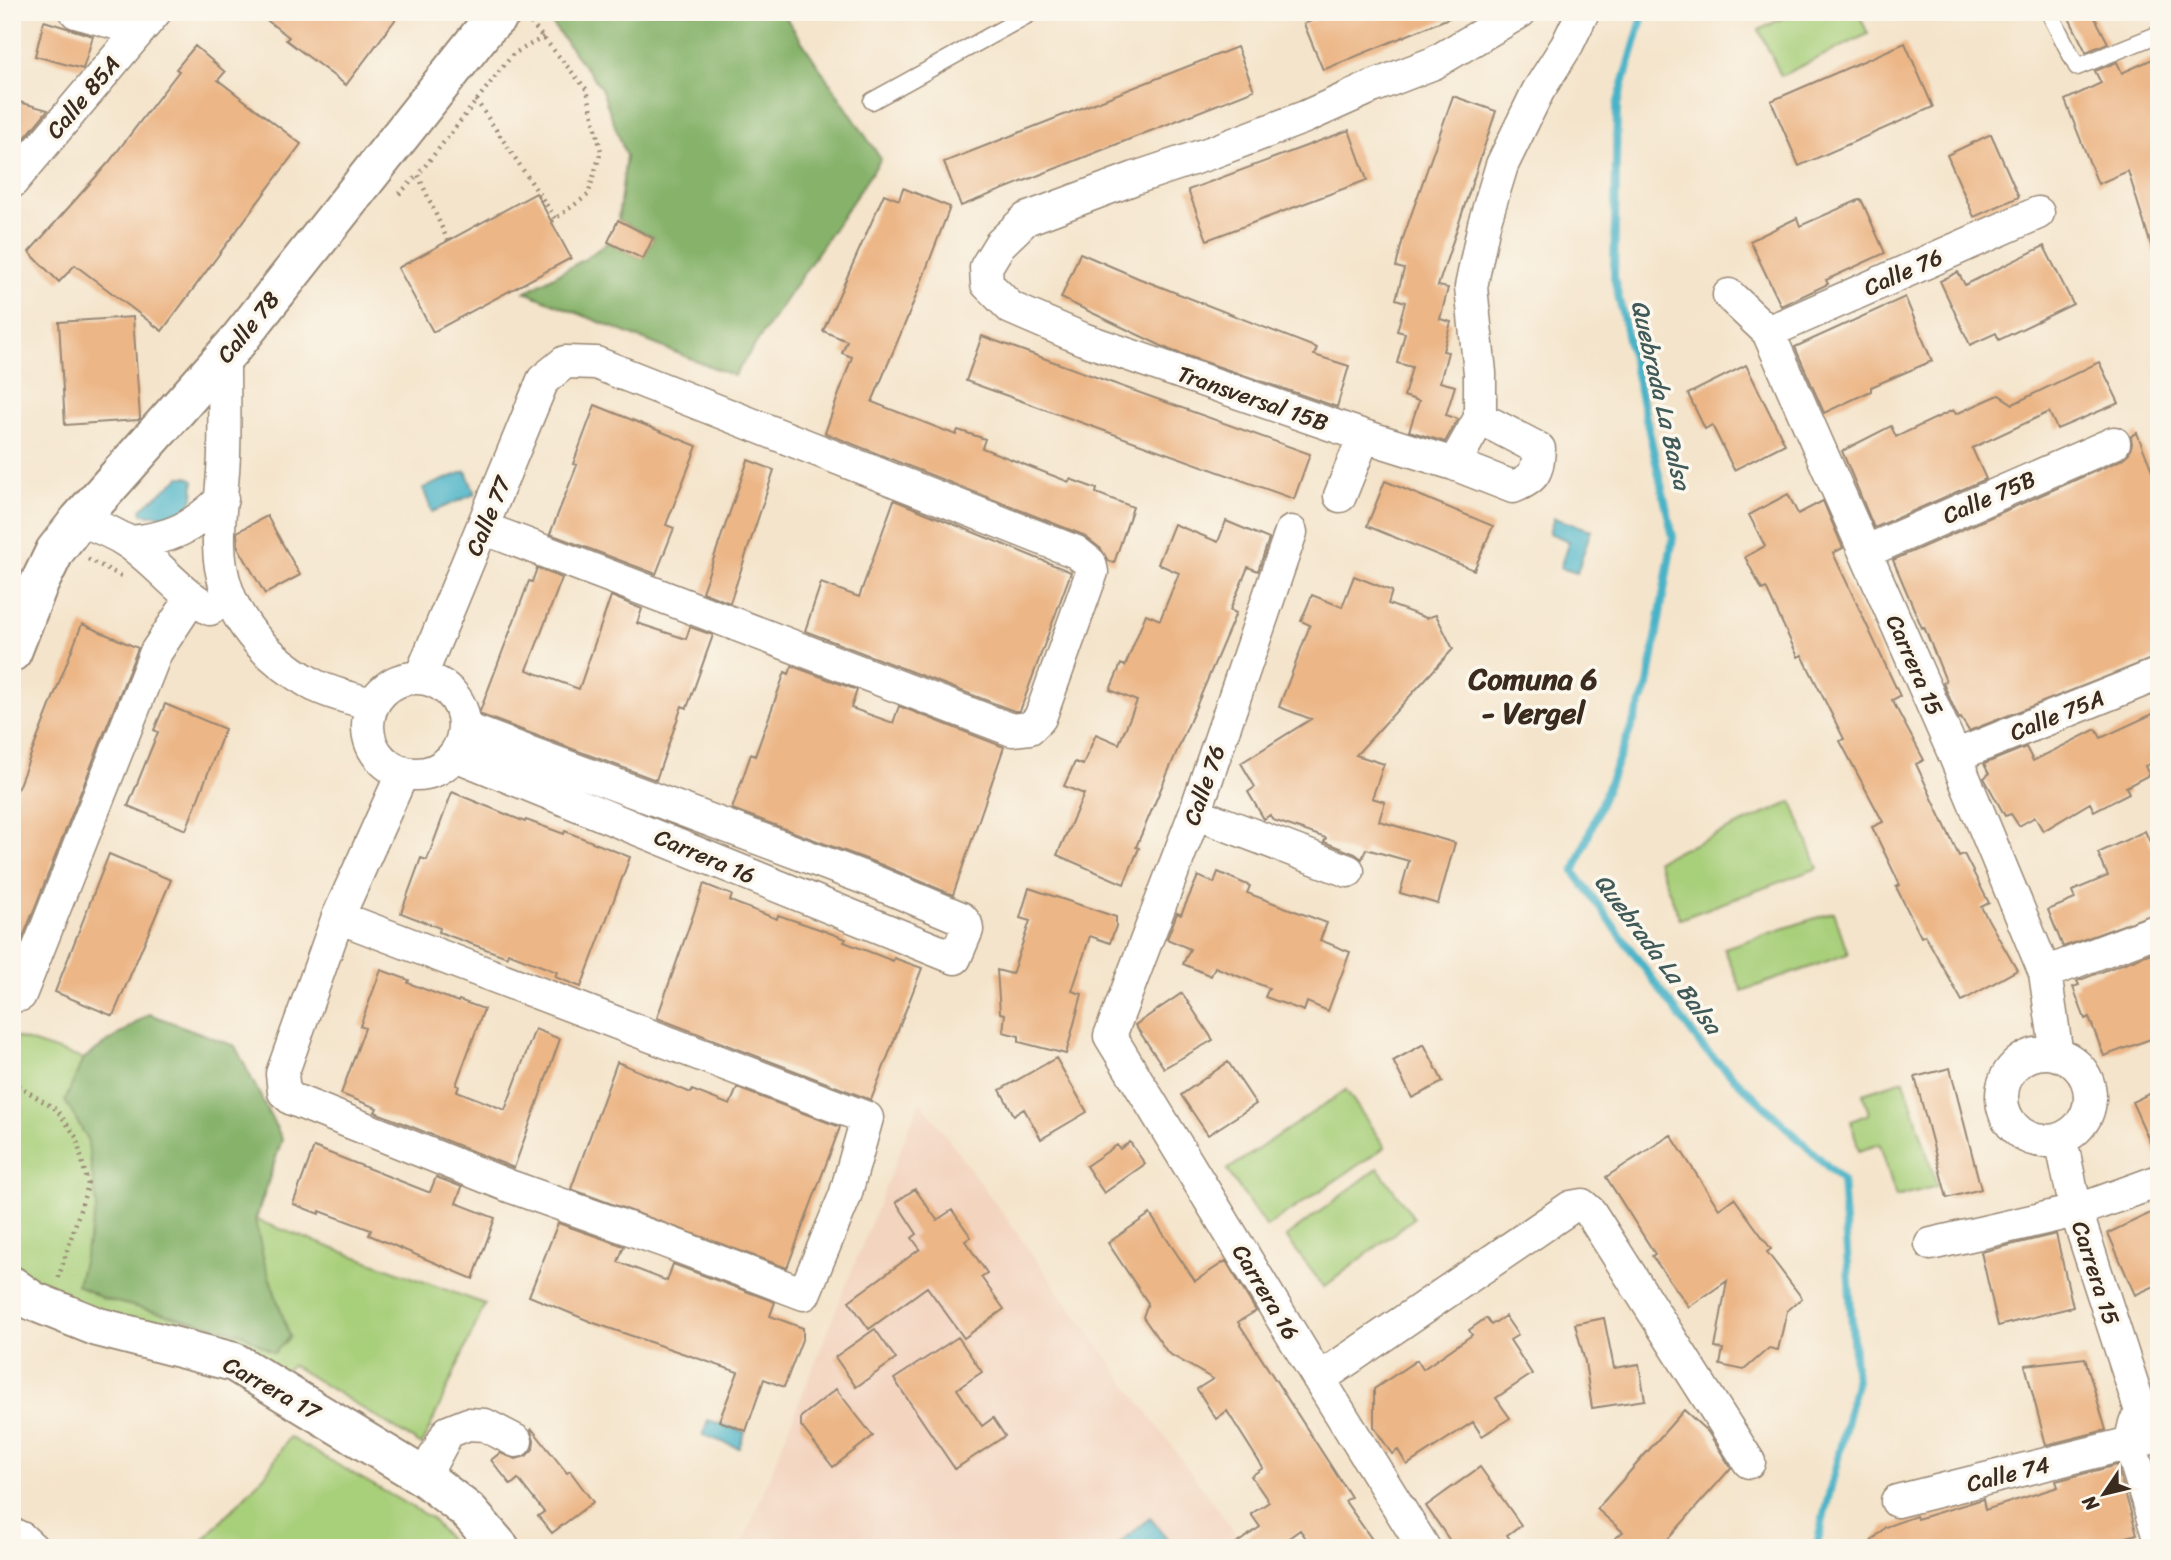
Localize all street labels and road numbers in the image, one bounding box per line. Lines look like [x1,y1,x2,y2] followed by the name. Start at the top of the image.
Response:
[36,46,131,149] street label: Calle 85A
[1857,237,1949,308] street label: Calle 76
[206,282,291,373] street label: Calle 78
[1172,353,1334,443] street label: Transversal 15B
[1936,459,2043,536] street label: Calle 75B
[454,468,524,562] street label: Calle 77
[1874,608,1955,723] street label: Carrera 15
[2004,678,2111,753] street label: Calle 75A
[1172,739,1237,831] street label: Calle 76
[648,817,762,896] street label: Carrera 16
[2059,1216,2132,1331] street label: Carrera 15
[1221,1236,1311,1348] street label: Carrera 16
[215,1345,330,1433] street label: Carrera 17
[1962,1444,2054,1505] street label: Calle 74

